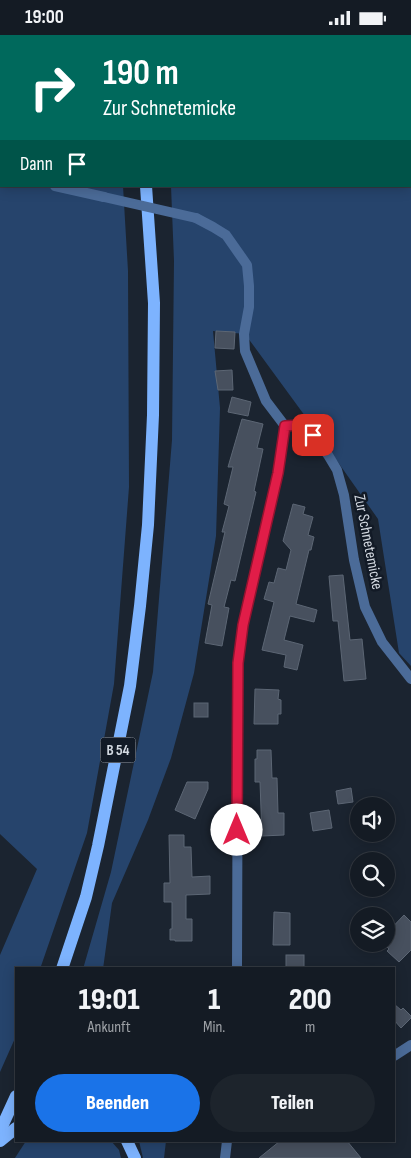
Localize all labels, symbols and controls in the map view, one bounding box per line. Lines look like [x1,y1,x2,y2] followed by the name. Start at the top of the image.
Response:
[25,6,64,29] text: 19:00
[103,52,179,95] text: 190 m
[20,55,85,120] icon: right
[103,95,236,122] text: Zur Schnetemicke
[63,150,91,178] icon: arrive
[20,153,53,176] text: Dann
[292,414,334,456] pin
[299,421,327,449] icon: arrive
[349,493,387,591] street label: Zur Schnetemicke
[100,737,136,763] road number: B 54
[350,797,395,952] map controls
[350,797,395,842] button: sound
[210,803,262,855] position arrow
[350,852,395,897] button: search
[350,907,395,952] button: layers
[78,982,140,1018] text: 19:01
[208,982,220,1018] text: 1
[289,982,332,1018] text: 200
[87,1018,131,1037] text: Ankunft
[203,1018,225,1037] text: Min.
[305,1018,315,1037] text: m
[35,1074,200,1132] button: Beenden
[210,1074,375,1132] button: Teilen

